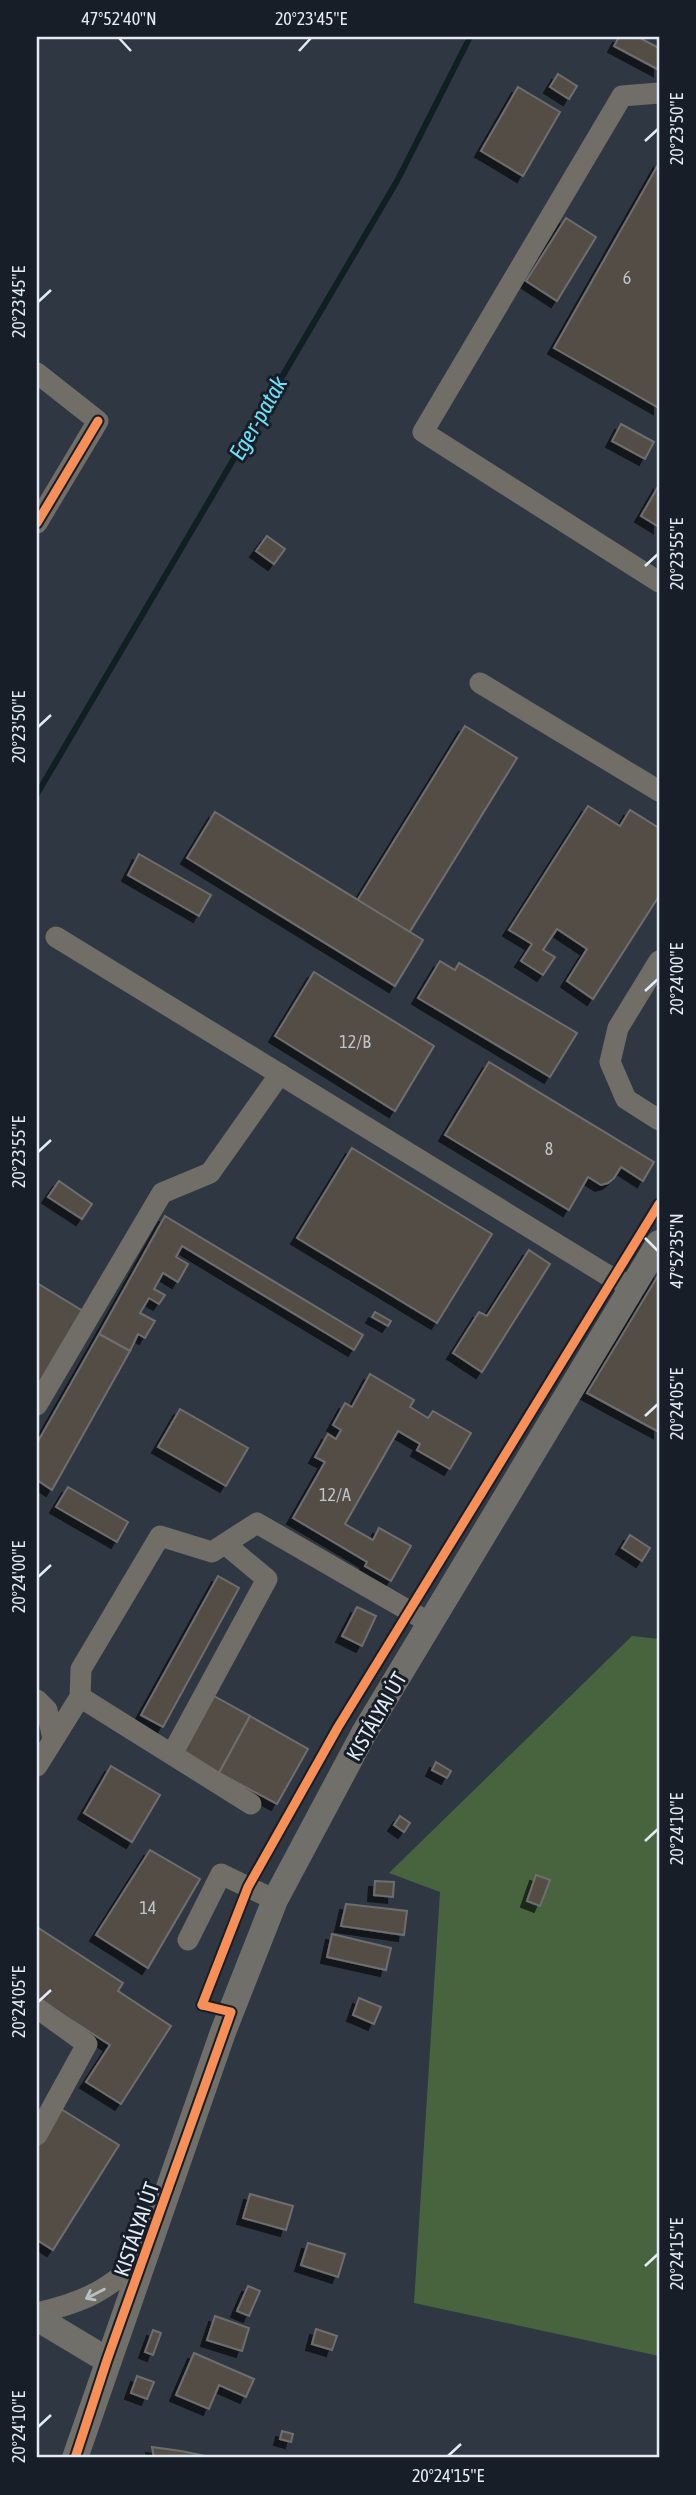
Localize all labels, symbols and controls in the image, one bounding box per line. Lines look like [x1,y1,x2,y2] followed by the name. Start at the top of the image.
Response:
[81,8,157,29] text: 47°52'40"N
[275,8,347,29] text: 20°23'45"E
[666,93,687,165] text: 20°23'50"E
[8,266,29,338] text: 20°23'45"E
[623,267,631,288] house number: 6
[224,371,293,464] water label: Eger-patak
[666,518,687,590] text: 20°23'55"E
[8,691,29,763] text: 20°23'50"E
[666,943,687,1015] text: 20°24'00"E
[339,1031,371,1052] house number: 12/B
[8,1116,29,1188] text: 20°23'55"E
[545,1138,553,1159] house number: 8
[666,1213,687,1289] text: 47°52'35"N
[666,1368,687,1440] text: 20°24'05"E
[319,1484,351,1505] house number: 12/A
[8,1541,29,1613] text: 20°24'00"E
[341,1667,411,1765] street label: KISTÁLYAI ÚT
[666,1793,687,1865] text: 20°24'10"E
[140,1897,156,1918] house number: 14
[8,1966,29,2038] text: 20°24'05"E
[109,2179,163,2279] street label: KISTÁLYAI ÚT
[666,2218,687,2290] text: 20°24'15"E
[85,2288,106,2302] one-way arrow
[8,2391,29,2463] text: 20°24'10"E
[412,2465,484,2486] text: 20°24'15"E

